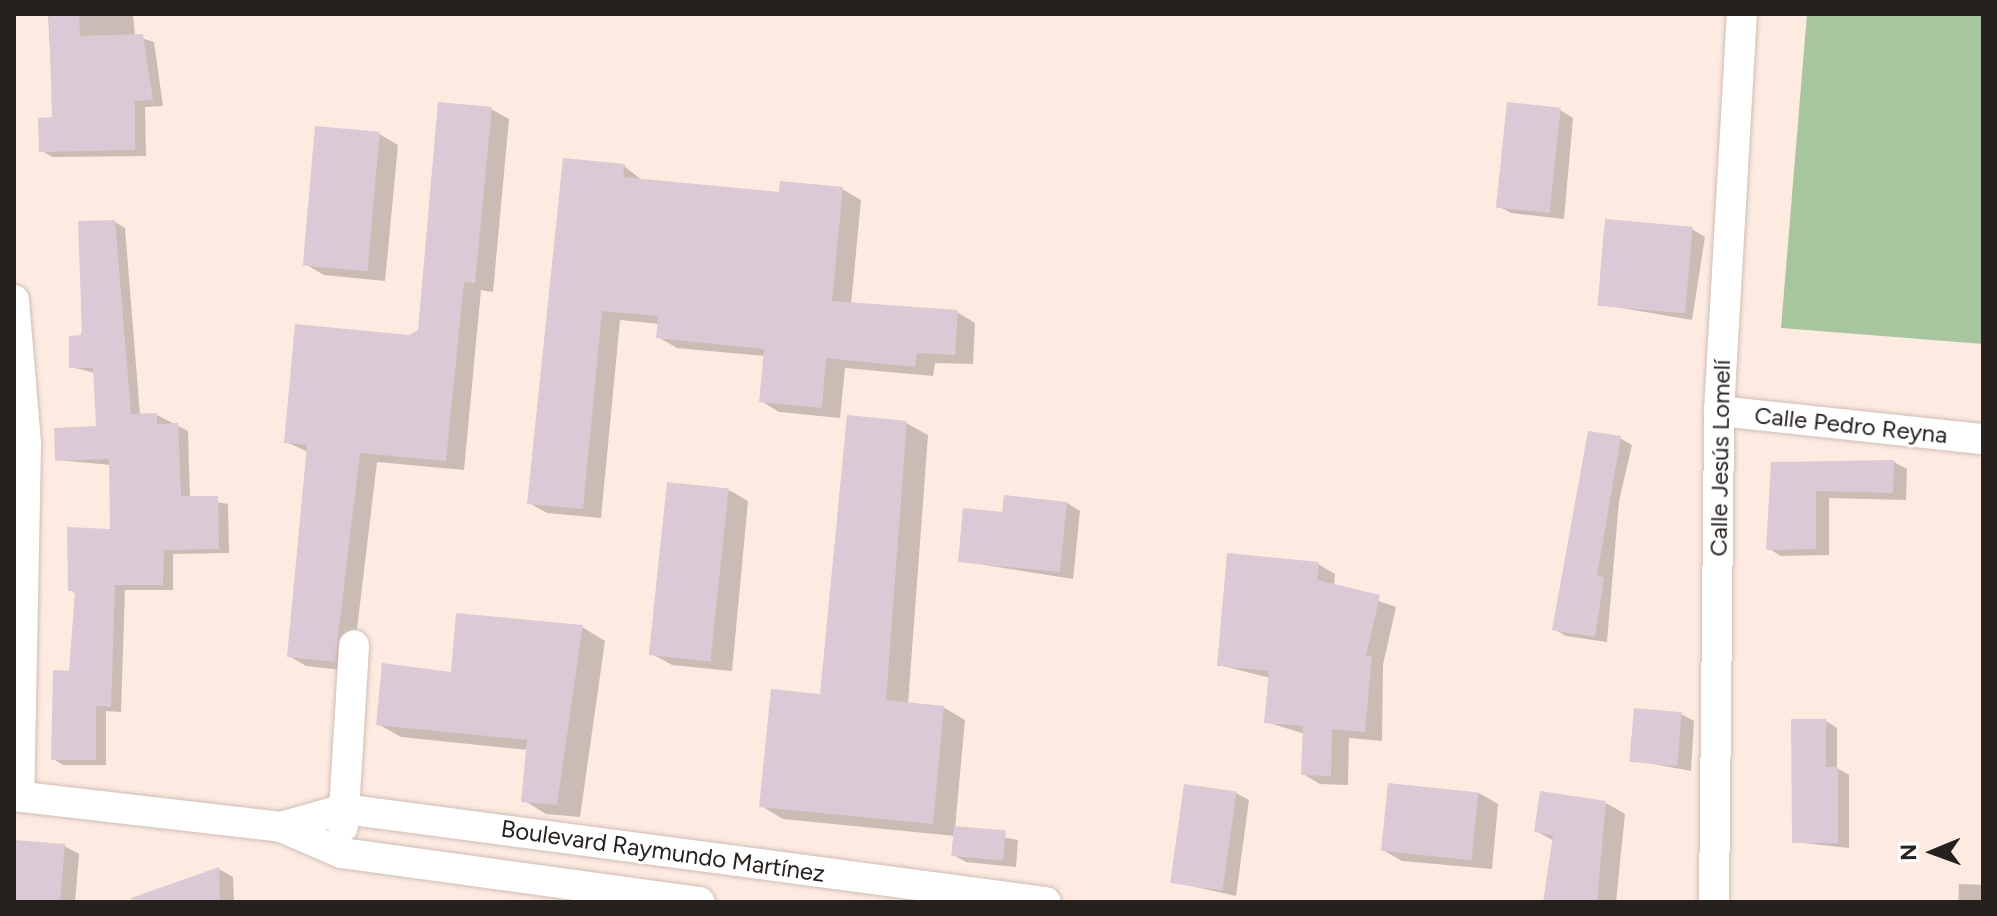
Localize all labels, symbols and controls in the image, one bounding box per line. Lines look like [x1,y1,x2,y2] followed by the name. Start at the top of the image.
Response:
[1704,359,1736,557] street label: Calle Jesús Lomelí
[1753,401,1949,449] street label: Calle Pedro Reyna
[1893,812,1973,892] north arrow
[499,814,827,888] street label: Boulevard Raymundo Martínez
[1895,844,1922,861] text: N

